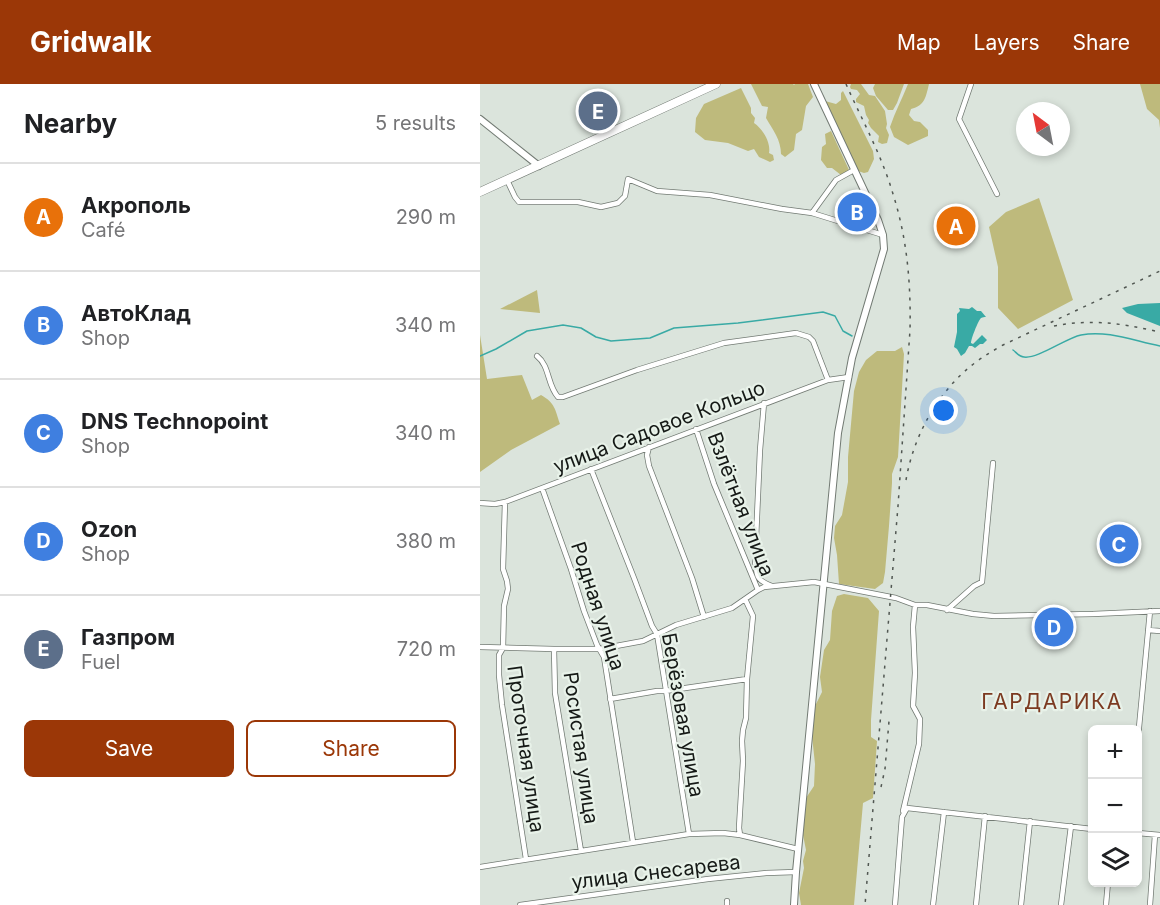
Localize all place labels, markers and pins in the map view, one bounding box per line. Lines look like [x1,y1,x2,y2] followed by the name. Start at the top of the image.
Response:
[578,88,618,134] pin: E
[838,190,877,234] pin: B
[936,204,976,248] pin: A
[1100,522,1138,566] pin: C
[1034,604,1074,650] pin: D

